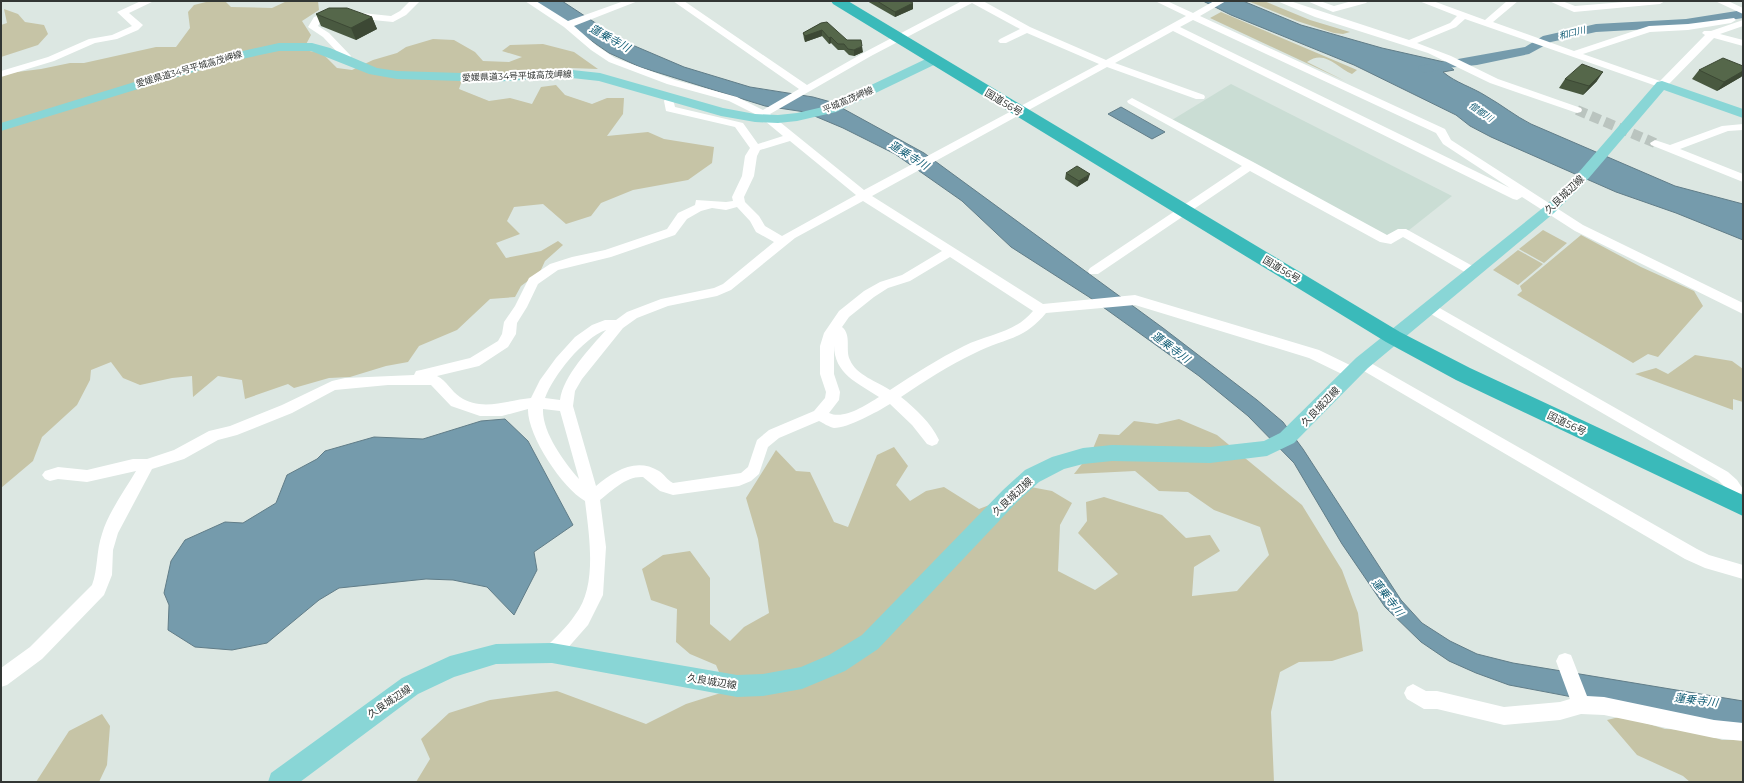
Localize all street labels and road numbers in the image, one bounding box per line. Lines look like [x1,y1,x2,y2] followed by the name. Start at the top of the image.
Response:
[134,48,244,89] street label: 愛媛県道34号平城高茂岬線
[462,68,573,83] street label: 愛媛県道34号平城高茂岬線
[821,84,876,115] street label: 平城高茂岬線
[983,86,1025,119] street label: 国道56号
[1542,172,1587,216] street label: 久良城辺線
[1261,253,1303,286] street label: 国道56号
[1298,384,1342,429] street label: 久良城辺線
[1545,409,1588,438] street label: 国道56号
[990,475,1035,518] street label: 久良城辺線
[686,671,738,692] street label: 久良城辺線
[365,682,414,721] street label: 久良城辺線

